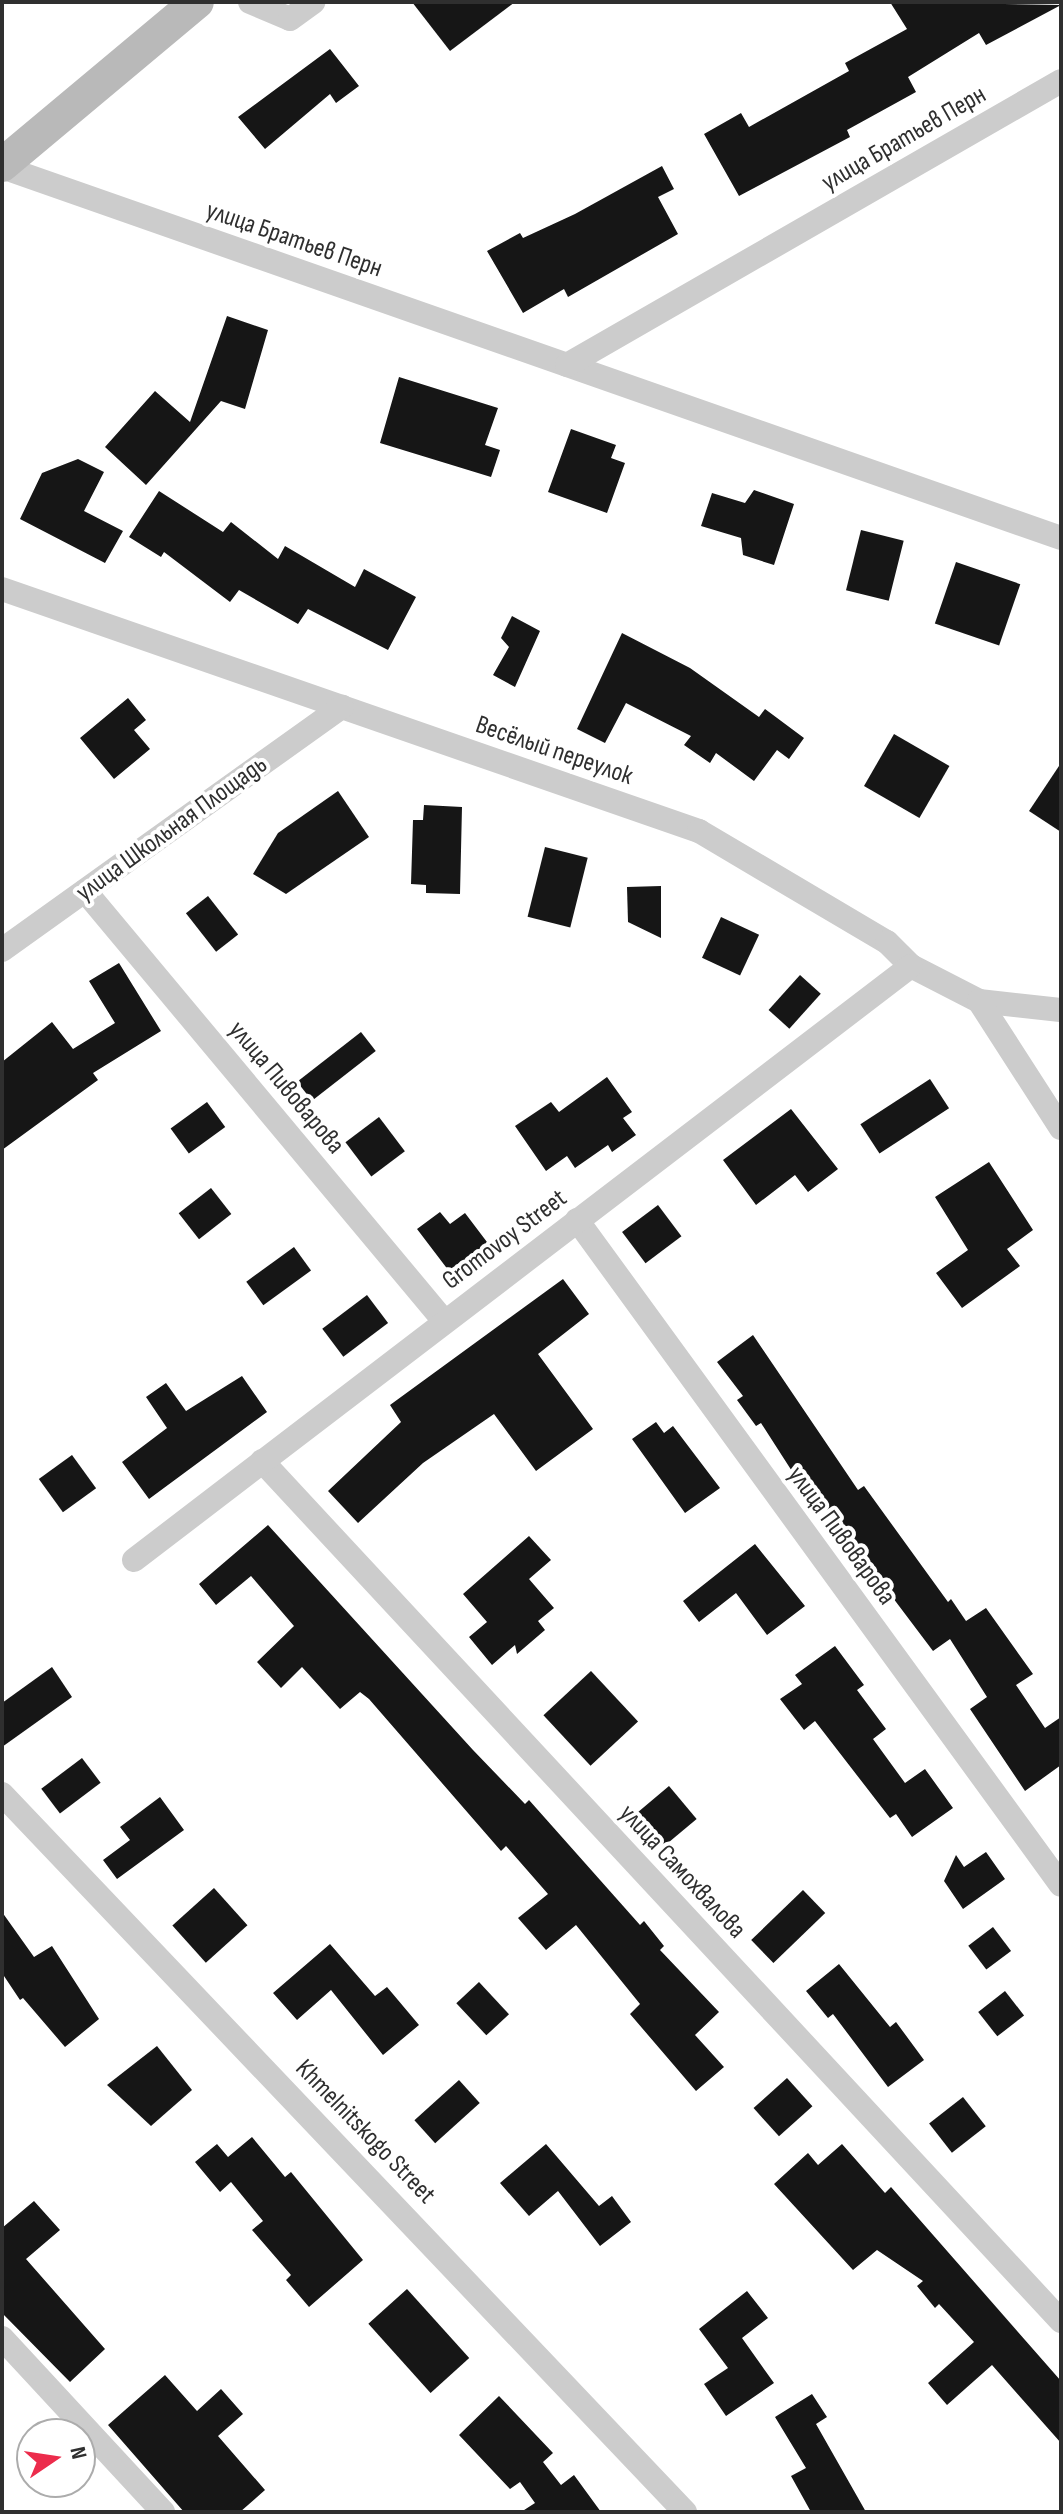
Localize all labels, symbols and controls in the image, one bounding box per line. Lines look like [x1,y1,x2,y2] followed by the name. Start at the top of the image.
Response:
[816,79,992,199] street label: улица Братьев Перн
[202,195,386,285] street label: улица Братьев Перн
[471,710,637,792] street label: Весёлый переулок
[70,749,274,909] street label: улица Школьная Площадь
[221,1015,351,1161] street label: улица Пивоварова
[437,1183,573,1297] street label: Gromovoy Street
[780,1461,902,1611] street label: улица Пивоварова
[612,1799,752,1945] street label: улица Самохвалова
[288,2053,442,2211] street label: Khmelnitskogo Street
[16,2418,96,2498] north arrow
[63,2444,92,2462] text: N

